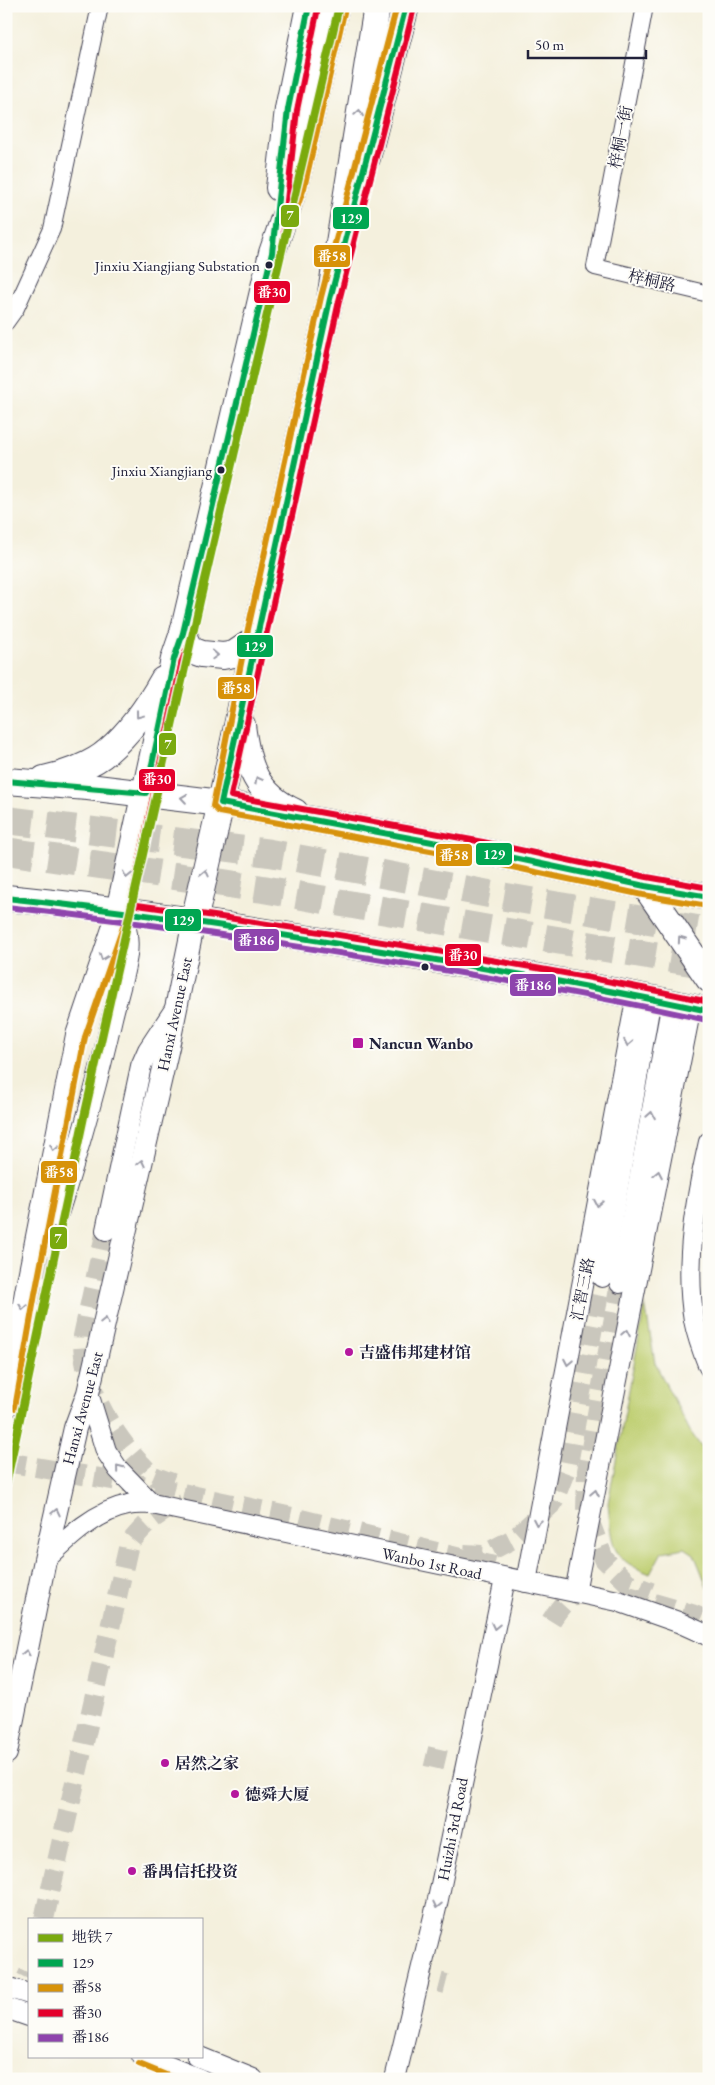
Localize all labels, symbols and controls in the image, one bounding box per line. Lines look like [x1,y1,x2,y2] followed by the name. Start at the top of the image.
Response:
[528,28,645,60] scale bar
[535,35,564,54] text: 50 m
[604,104,637,171] street label: 梓桐一街
[354,109,364,117] one-way arrow
[280,204,300,228] line badge: 7
[286,206,294,224] text: 7
[332,206,370,230] line badge: 129
[340,209,363,227] text: 129
[313,244,351,268] line badge: 番58
[318,247,346,265] text: 番58
[93,256,260,275] place label: Jinxiu Xiangjiang Substation
[264,260,274,270] marker: Jinxiu Xiangjiang Substation
[626,265,678,296] street label: 梓桐路
[253,280,291,304] line badge: 番30
[258,283,287,301] text: 番30
[110,461,212,480] place label: Jinxiu Xiangjiang
[216,465,226,475] marker: Jinxiu Xiangjiang
[236,634,274,658] line badge: 129
[244,637,267,655] text: 129
[212,650,220,661] one-way arrow
[217,676,255,700] line badge: 番58
[222,679,250,697] text: 番58
[136,710,145,719] one-way arrow
[158,732,177,756] line badge: 7
[164,735,172,753] text: 7
[138,768,176,792] line badge: 番30
[143,770,172,788] text: 番30
[254,776,264,785] one-way arrow
[179,793,187,804] one-way arrow
[475,842,513,866] line badge: 129
[435,843,473,867] line badge: 番58
[483,845,506,863] text: 129
[440,846,468,864] text: 番58
[199,869,210,878] one-way arrow
[122,870,133,879] one-way arrow
[164,908,202,932] line badge: 129
[172,911,195,929] text: 129
[233,928,280,952] line badge: 番186
[238,931,275,949] text: 番186
[678,935,687,945] one-way arrow
[444,943,482,967] line badge: 番30
[449,946,478,964] text: 番30
[99,952,109,961] one-way arrow
[152,955,197,1073] street label: Hanxi Avenue East
[420,962,430,972] unlabelled marker
[509,973,557,997] line badge: 番186
[515,976,552,994] text: 番186
[369,1033,473,1054] place label: Nancun Wanbo
[351,1036,365,1050] marker: Nancun Wanbo
[623,1038,634,1047] one-way arrow
[646,1110,656,1119] one-way arrow
[50,1144,60,1152] one-way arrow
[135,1158,146,1167] one-way arrow
[40,1160,78,1184] line badge: 番58
[45,1163,73,1181] text: 番58
[652,1169,662,1178] one-way arrow
[593,1198,603,1207] one-way arrow
[49,1226,68,1250] line badge: 7
[54,1229,62,1247] text: 7
[566,1256,599,1323] street label: 汇智三路
[19,1303,29,1312] one-way arrow
[99,1317,110,1326] one-way arrow
[620,1329,631,1338] one-way arrow
[359,1342,471,1363] place label: 吉盛伟邦建材馆
[343,1346,355,1358] marker: 吉盛伟邦建材馆
[57,1349,108,1467] street label: Hanxi Avenue East
[563,1358,573,1367] one-way arrow
[116,1465,124,1474] one-way arrow
[589,1488,599,1497] one-way arrow
[50,1508,61,1517] one-way arrow
[533,1517,543,1526] one-way arrow
[380,1543,485,1585] street label: Wanbo 1st Road
[490,1622,501,1631] one-way arrow
[20,1649,31,1658] one-way arrow
[175,1753,239,1774] place label: 居然之家
[159,1757,171,1769] marker: 居然之家
[432,1775,473,1882] street label: Huizhi 3rd Road
[245,1784,309,1805] place label: 德舜大厦
[229,1788,241,1800] marker: 德舜大厦
[142,1861,238,1882] place label: 番禺信托投资
[126,1865,138,1877] marker: 番禺信托投资
[432,1901,443,1910] one-way arrow
[28,1918,202,2058] legend
[72,1927,113,1946] text: 地铁 7
[72,1953,94,1972] text: 129
[72,1977,101,1996] text: 番58
[72,2003,101,2022] text: 番30
[72,2027,109,2046] text: 番186

